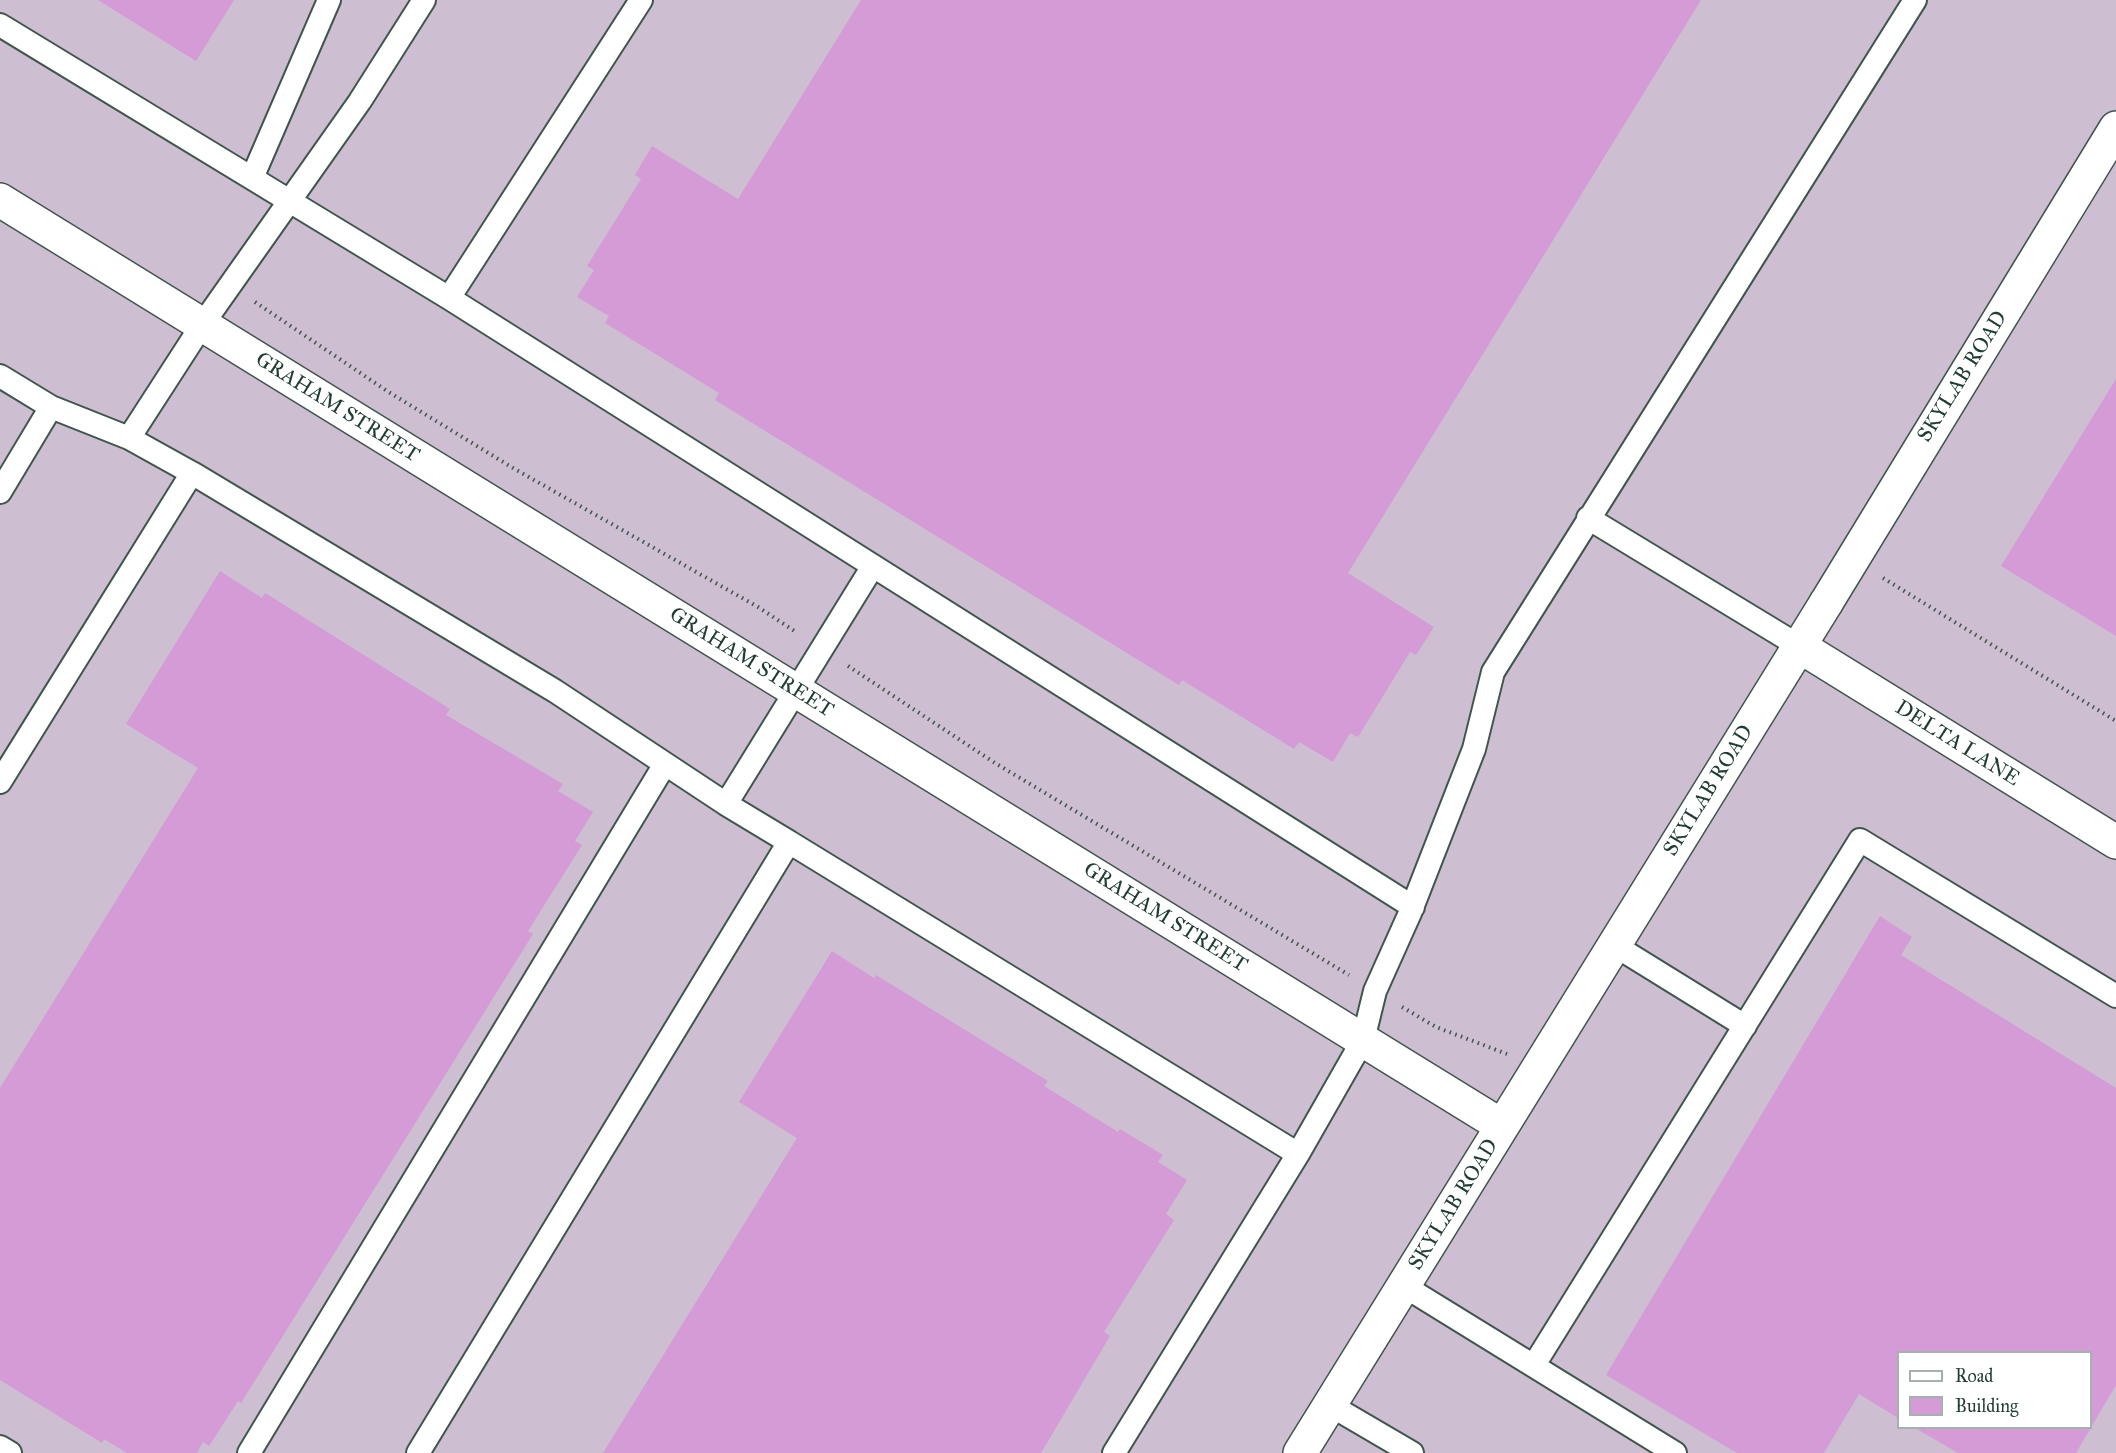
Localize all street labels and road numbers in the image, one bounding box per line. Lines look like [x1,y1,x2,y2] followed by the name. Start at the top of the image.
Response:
[1913,307,2013,447] street label: SKYLAB ROAD
[250,347,424,469] street label: GRAHAM STREET
[664,602,838,724] street label: GRAHAM STREET
[1890,696,2024,792] street label: DELTA LANE
[1659,721,1759,861] street label: SKYLAB ROAD
[1078,857,1252,979] street label: GRAHAM STREET
[1404,1135,1504,1275] street label: SKYLAB ROAD

